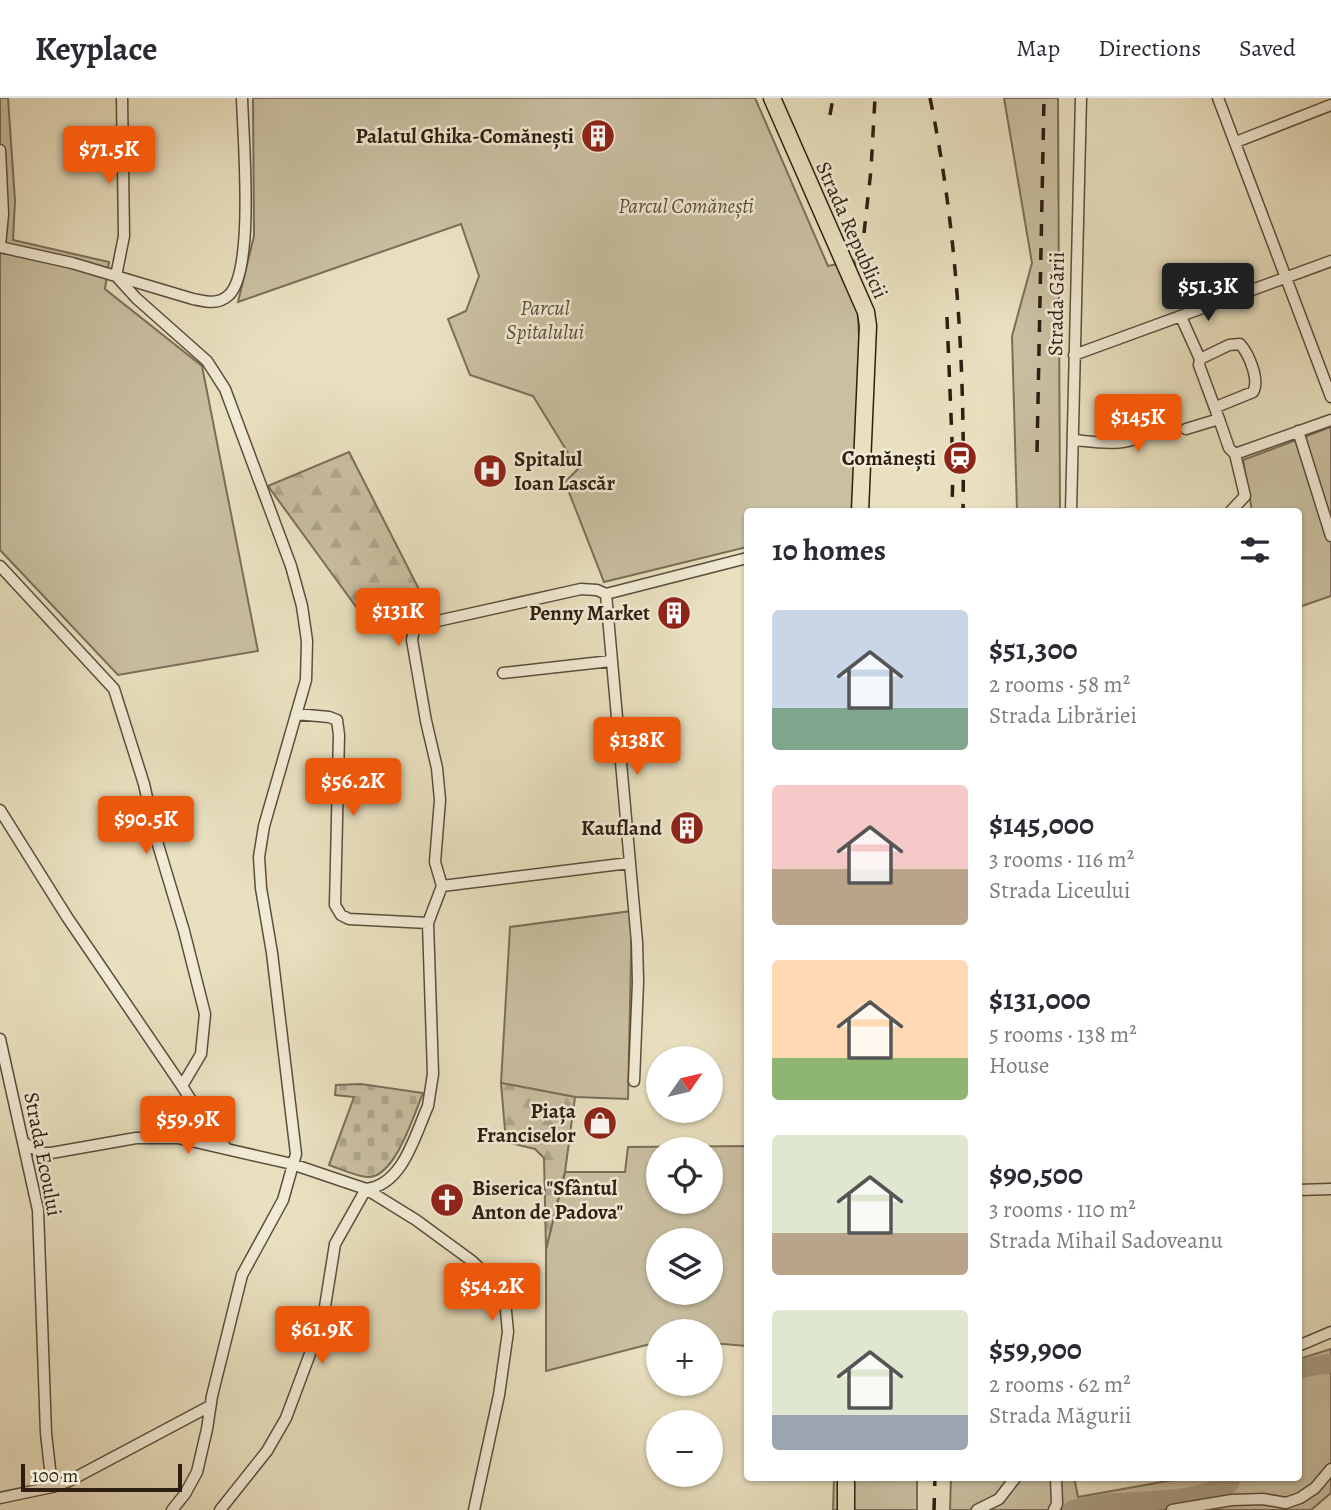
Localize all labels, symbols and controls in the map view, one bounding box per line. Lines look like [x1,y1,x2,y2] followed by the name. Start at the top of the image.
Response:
[35,26,157,71] text: Keyplace
[1016,32,1060,64] text: Map
[1098,32,1201,64] text: Directions
[1239,32,1296,64] text: Saved
[579,117,617,155] building icon: Palatul Ghika-Comănești
[355,122,574,150] place label: Palatul Ghika-Comănești
[52,126,166,186] pin: $71.5K
[79,133,139,164] text: $71.5K
[809,157,895,303] street label: Strada Republicii
[618,192,754,220] park label: Parcul Comănești
[1041,252,1071,356] street label: Strada Gării
[1151,264,1265,323] pin: $51.3K
[1178,270,1238,301] text: $51.3K
[506,294,584,346] park label: Parcul Spitalului
[1089,394,1187,454] pin: $145K
[1111,401,1165,432] text: $145K
[941,439,979,477] station icon: Comănești
[842,444,936,472] place label: Comănești
[514,445,615,497] place label: Spitalul Ioan Lascăr
[471,452,509,490] hospital icon: Spitalul Ioan Lascăr
[772,530,886,570] text: 10 homes
[1236,531,1274,569] icon: filters
[349,588,447,648] pin: $131K
[655,594,693,632] building icon: Penny Market
[372,595,424,626] text: $131K
[529,599,650,627] place label: Penny Market
[989,629,1078,669] text: $51,300
[828,638,912,722] icon: home
[989,669,1130,700] text: 2 rooms · 58 m²
[989,700,1137,731] text: Strada Librăriei
[588,718,686,777] pin: $138K
[610,724,665,755] text: $138K
[296,758,410,818] pin: $56.2K
[321,765,385,796] text: $56.2K
[89,796,203,856] pin: $90.5K
[114,803,178,834] text: $90.5K
[989,804,1094,844] text: $145,000
[668,809,706,847] building icon: Kaufland
[828,813,912,897] icon: home
[581,814,663,842] place label: Kaufland
[989,844,1134,875] text: 3 rooms · 116 m²
[989,875,1131,906] text: Strada Liceului
[989,979,1091,1019] text: $131,000
[828,988,912,1072] icon: home
[989,1019,1137,1050] text: 5 rooms · 138 m²
[646,1046,723,1124] north arrow
[646,1046,723,1487] map controls
[989,1050,1049,1081] text: House
[17,1090,69,1218] street label: Strada Ecoului
[131,1096,245,1156] pin: $59.9K
[477,1097,577,1149] place label: Piața Franciselor
[156,1103,220,1134] text: $59.9K
[581,1104,619,1142] shop icon: Piața Franciselor
[646,1137,723,1214] button: locate
[989,1154,1083,1194] text: $90,500
[828,1163,912,1247] icon: home
[471,1174,623,1226] place label: Biserica "Sfântul Anton de Padova"
[428,1181,466,1219] church icon: Biserica "Sfântul Anton de Padova"
[989,1194,1136,1225] text: 3 rooms · 110 m²
[989,1225,1223,1256] text: Strada Mihail Sadoveanu
[646,1228,723,1305] button: layers
[435,1264,549,1323] pin: $54.2K
[460,1270,524,1301] text: $54.2K
[265,1306,379,1366] pin: $61.9K
[291,1313,353,1344] text: $61.9K
[646,1319,723,1396] button: +
[989,1329,1082,1369] text: $59,900
[828,1338,912,1422] icon: home
[989,1369,1131,1400] text: 2 rooms · 62 m²
[989,1400,1131,1431] text: Strada Măgurii
[646,1410,723,1487] button: −
[21,1461,182,1493] scale bar
[32,1463,78,1489] text: 100 m

